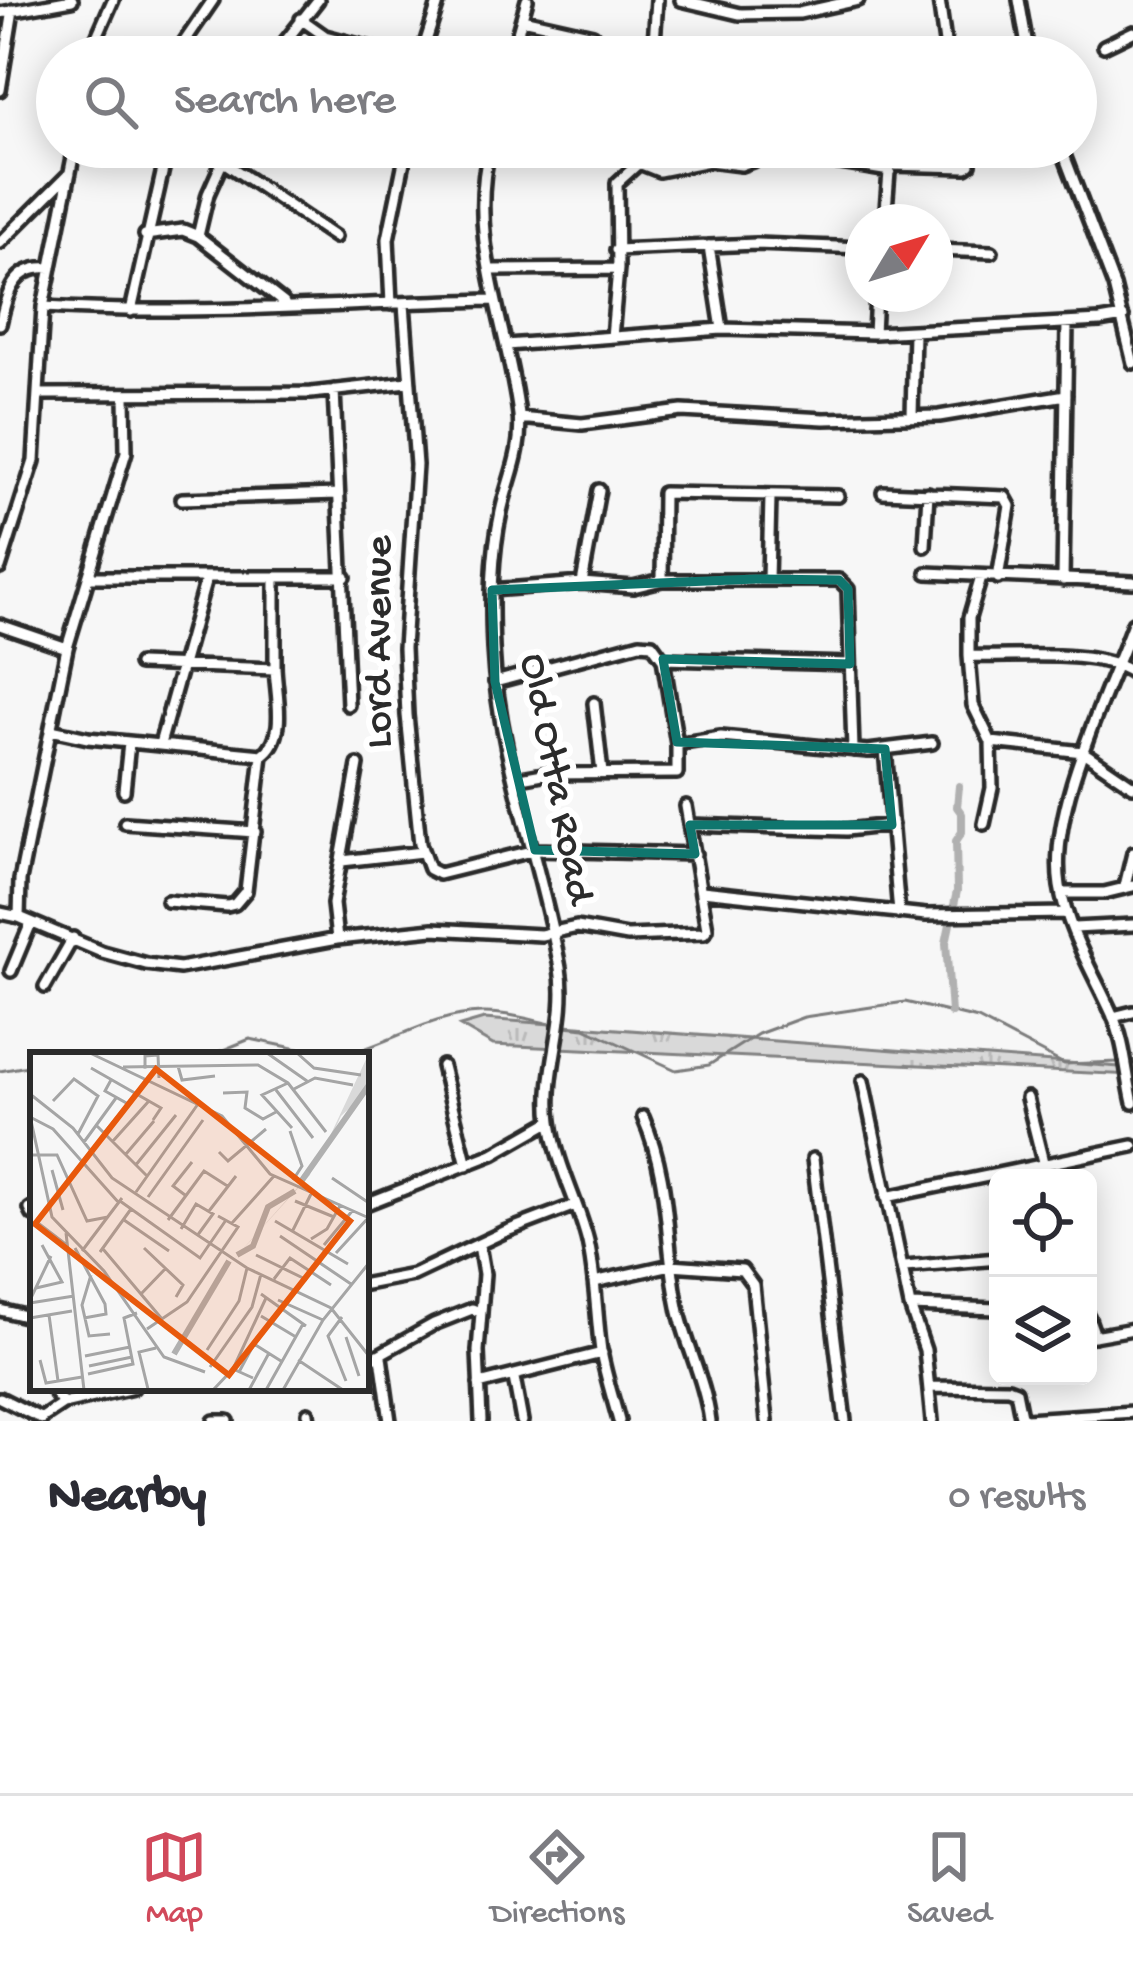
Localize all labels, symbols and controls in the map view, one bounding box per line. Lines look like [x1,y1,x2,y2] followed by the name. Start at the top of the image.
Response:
[36,36,1097,168] search box
[78,69,144,135] icon: search
[174,76,396,129] text: Search here
[845,204,953,312] north arrow
[357,534,406,748] street label: Lord Avenue
[506,650,603,911] street label: Old Otta Road
[30,1052,369,1391] inset map
[989,1169,1097,1385] map controls
[989,1169,1097,1277] button: locate
[989,1277,1097,1385] button: layers
[48,1469,206,1529] text: Nearby
[948,1476,1085,1522] text: 0 results
[141,1824,207,1934] tab: Map
[490,1824,624,1934] tab: Directions
[907,1824,992,1934] tab: Saved

